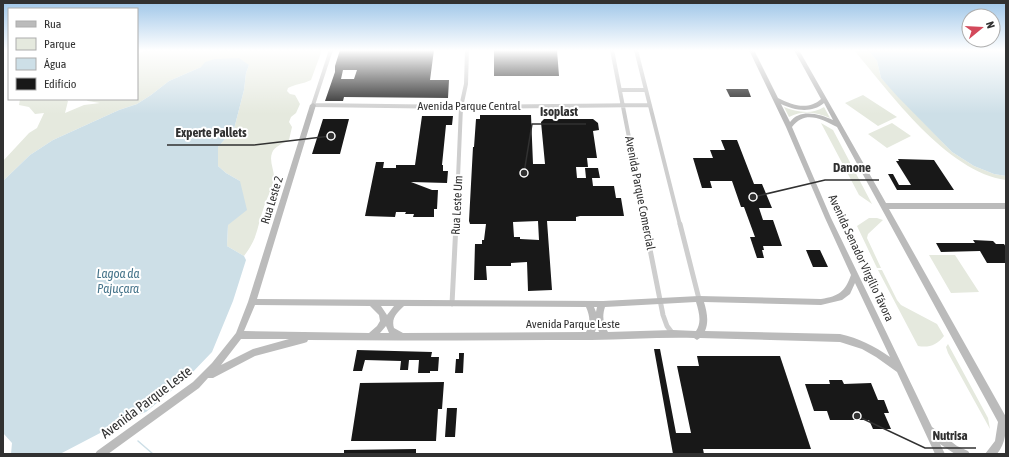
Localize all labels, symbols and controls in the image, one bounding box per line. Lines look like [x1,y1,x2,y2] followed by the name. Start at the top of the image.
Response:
[8,8,138,100] legend
[961,8,1001,48] north arrow
[44,17,61,31] text: Rua
[984,20,997,30] text: N
[44,37,76,51] text: Parque
[44,57,66,71] text: Água
[44,77,77,91] text: Edifício
[417,99,521,113] street label: Avenida Parque Central
[532,99,586,124] callout: Isoplast
[540,104,578,119] text: Isoplast
[167,120,254,145] callout: Experte Pallets
[175,125,247,140] text: Experte Pallets
[622,135,658,252] street label: Avenida Parque Comercial
[825,155,879,180] callout: Danone
[833,160,871,175] text: Danone
[258,174,286,226] street label: Rua Leste 2
[448,175,466,235] street label: Rua Leste Um
[825,192,897,324] street label: Avenida Senador Virgílio Távora
[96,266,140,296] water label: Lagoa da Pajuçara
[526,317,620,331] street label: Avenida Parque Leste
[97,363,195,441] street label: Avenida Parque Leste
[925,423,976,448] callout: Nutrisa
[932,428,968,443] text: Nutrisa

